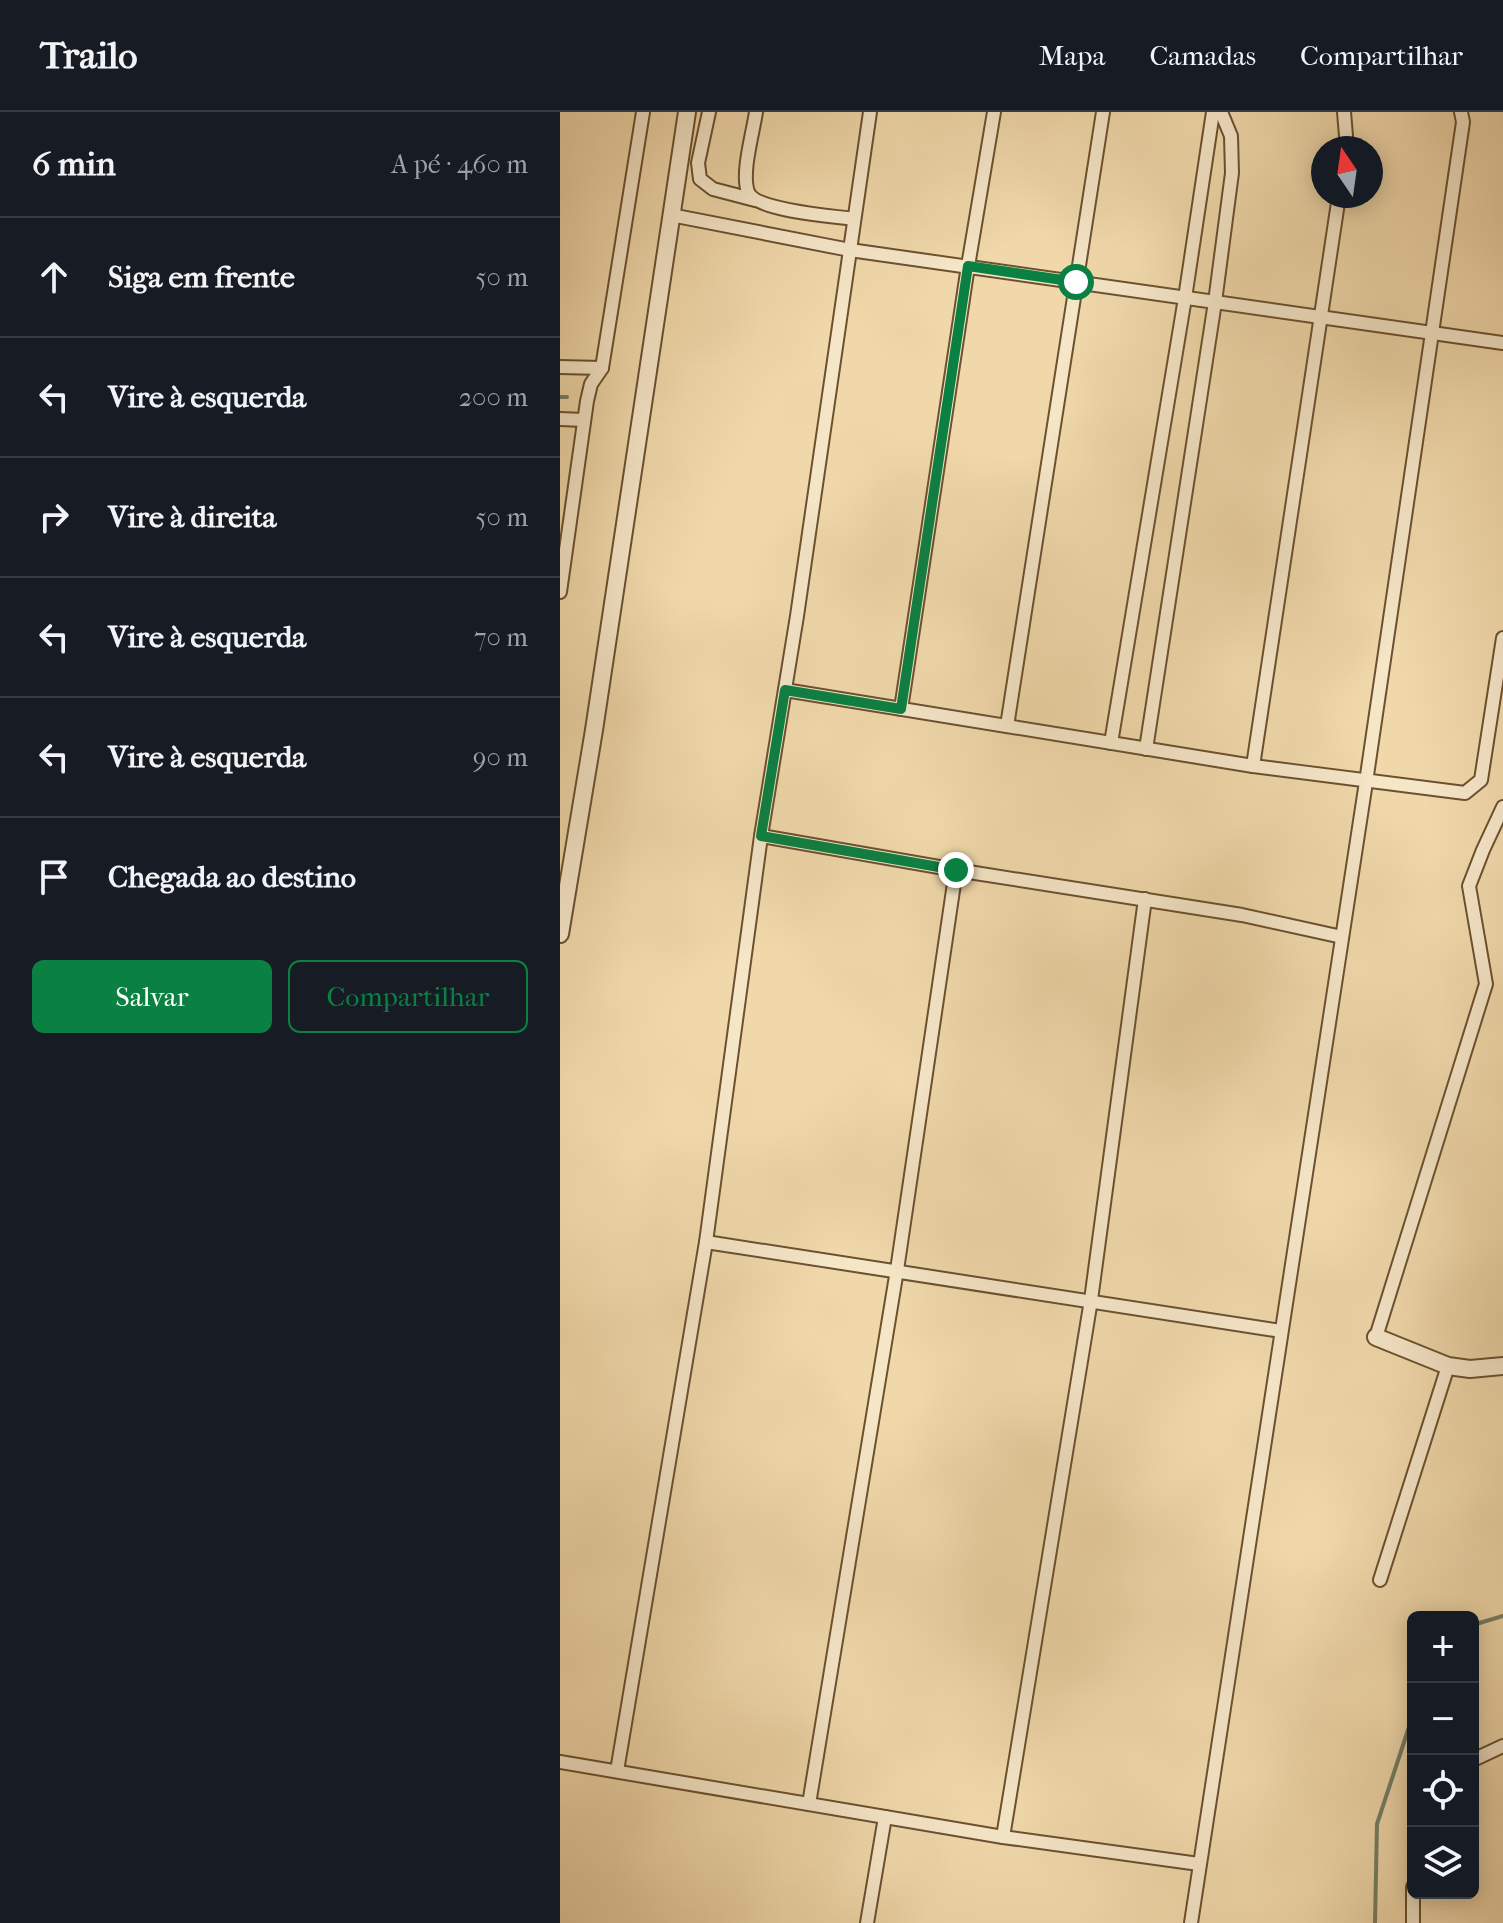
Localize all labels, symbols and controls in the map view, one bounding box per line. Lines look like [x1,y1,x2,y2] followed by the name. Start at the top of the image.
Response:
[40,33,137,78] text: Trailo
[1039,39,1105,72] text: Mapa
[1149,39,1256,72] text: Camadas
[1300,39,1463,72] text: Compartilhar
[1311,136,1383,208] north arrow
[32,144,116,184] text: 6 min
[391,149,528,180] text: A pé · 460 m
[32,255,76,299] icon: ahead
[108,260,295,295] text: Siga em frente
[475,262,528,293] text: 50 m
[1058,264,1094,300] route start
[32,375,76,419] icon: left
[108,380,306,415] text: Vire à esquerda
[459,382,528,413] text: 200 m
[32,495,76,539] icon: right
[108,500,276,535] text: Vire à direita
[475,502,528,533] text: 50 m
[32,615,76,659] icon: left
[108,620,306,655] text: Vire à esquerda
[474,622,528,653] text: 70 m
[32,735,76,779] icon: left
[108,740,306,775] text: Vire à esquerda
[473,742,528,773] text: 90 m
[938,852,974,888] route end
[32,855,76,899] icon: arrive
[108,860,356,895] text: Chegada ao destino
[32,960,272,1033] button: Salvar
[288,960,528,1033] button: Compartilhar
[1407,1611,1479,1899] map controls
[1407,1611,1479,1683] button: +
[1407,1683,1479,1755] button: −
[1407,1755,1479,1827] button: locate
[1407,1827,1479,1899] button: layers

